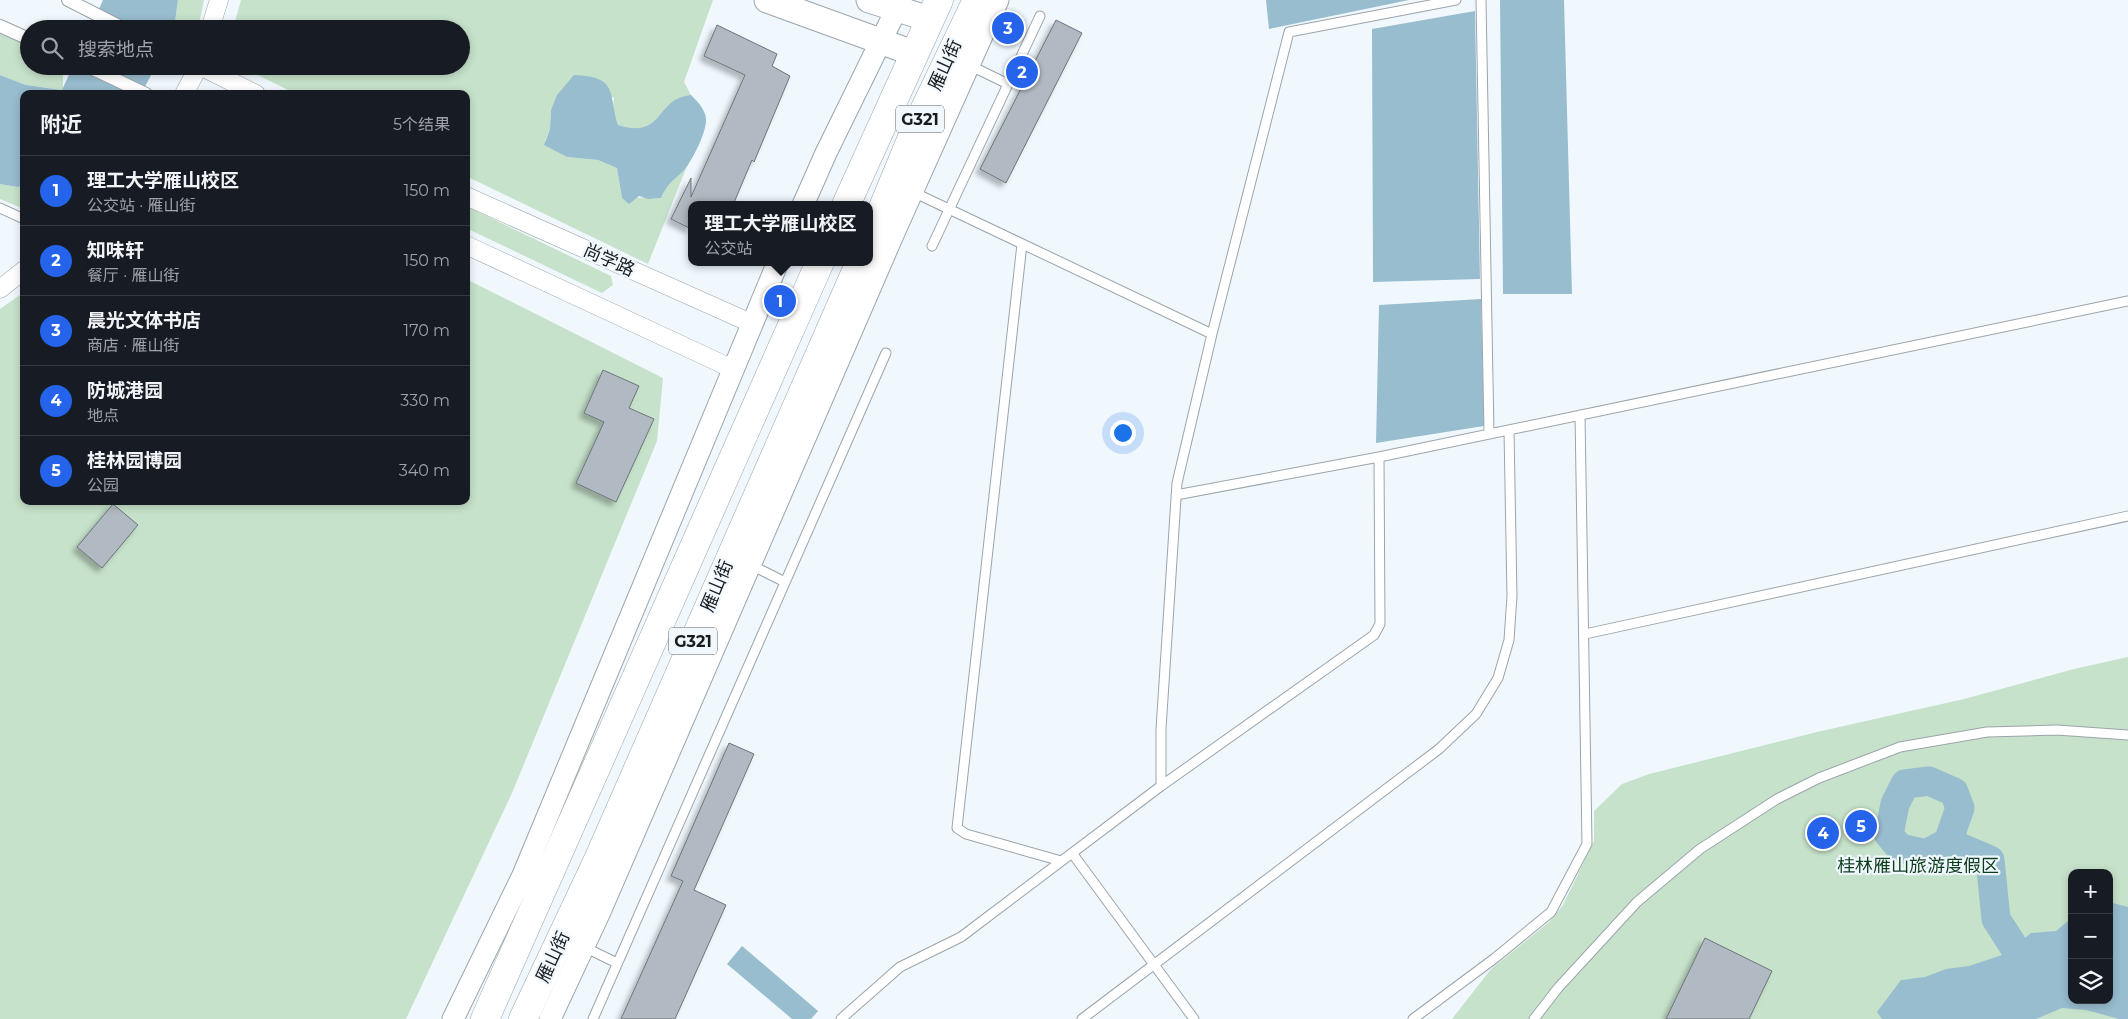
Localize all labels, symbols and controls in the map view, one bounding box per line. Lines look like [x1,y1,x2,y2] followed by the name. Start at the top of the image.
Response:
[992,9,1024,47] pin: 3
[20,20,470,75] search box
[38,34,66,62] icon: search
[924,36,966,94] street label: 雁山街
[78,38,154,61] text: 搜索地点
[1006,53,1038,91] pin: 2
[896,106,944,132] road number: G321
[40,112,82,137] text: 附近
[393,115,450,134] text: 5个结果
[87,169,239,192] text: 理工大学雁山校区
[53,181,59,200] text: 1
[403,181,450,200] text: 150 m
[87,196,195,215] text: 公交站 · 雁山街
[688,201,873,266] popup
[704,212,857,235] text: 理工大学雁山校区
[87,239,144,262] text: 知味轩
[580,239,638,281] street label: 尚学路
[704,239,753,258] text: 公交站
[51,251,61,270] text: 2
[403,251,450,270] text: 150 m
[87,266,179,285] text: 餐厅 · 雁山街
[764,282,796,320] pin: 1
[87,309,201,332] text: 晨光文体书店
[51,321,61,340] text: 3
[403,321,450,340] text: 170 m
[87,336,179,355] text: 商店 · 雁山街
[87,379,163,402] text: 防城港园
[50,391,62,410] text: 4
[400,391,450,410] text: 330 m
[87,406,119,425] text: 地点
[1110,420,1136,446] your location
[87,449,182,472] text: 桂林园博园
[51,461,61,480] text: 5
[399,461,450,480] text: 340 m
[87,476,119,495] text: 公园
[696,557,738,615] street label: 雁山街
[669,627,717,654] road number: G321
[1845,807,1877,845] pin: 5
[1807,814,1839,852] pin: 4
[1837,855,1999,877] park label: 桂林雁山旅游度假区
[2068,869,2113,1004] map controls
[2068,869,2113,914] button: +
[2068,914,2113,959] button: −
[532,928,574,986] street label: 雁山街
[2068,959,2113,1004] button: layers

